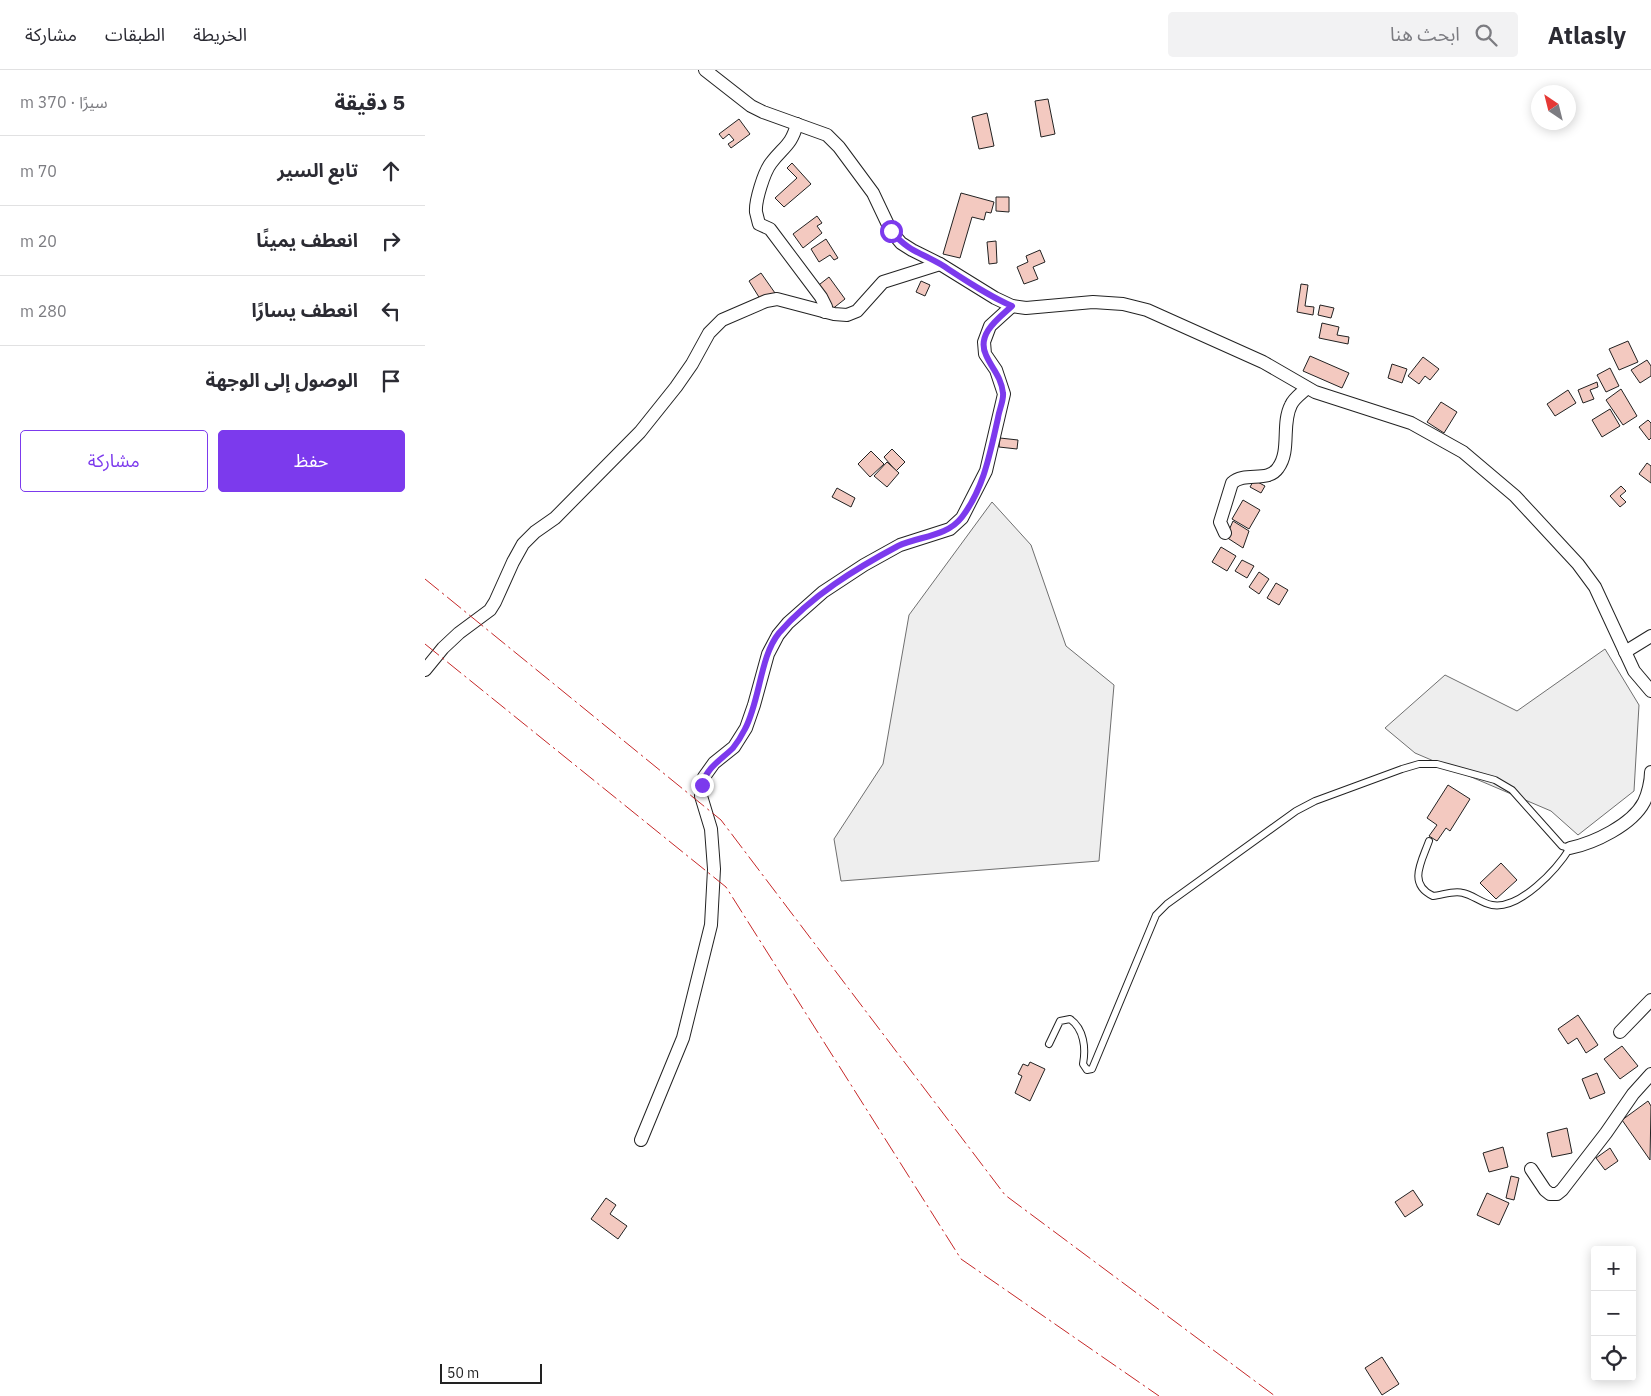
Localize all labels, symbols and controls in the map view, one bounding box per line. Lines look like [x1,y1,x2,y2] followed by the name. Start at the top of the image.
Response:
[1168,12,1518,57] search box
[1548,19,1626,51] text: Atlasly
[1472,21,1500,49] icon: search
[1390,22,1460,46] text: ابحث هنا
[25,23,77,46] text: مشاركة
[105,23,165,46] text: الطبقات
[193,23,247,46] text: الخريطة
[1531,85,1576,130] north arrow
[335,88,405,116] text: 5 دقيقة
[20,92,108,112] text: سيرًا · 370 m
[377,157,405,185] icon: ahead
[277,158,358,182] text: تابع السير
[20,161,57,181] text: 70 m
[880,220,903,243] route start
[377,227,405,255] icon: right
[256,228,358,252] text: انعطف يمينًا
[20,231,57,251] text: 20 m
[377,297,405,325] icon: left
[251,298,358,322] text: انعطف يسارًا
[20,301,67,321] text: 280 m
[377,367,405,395] icon: arrive
[206,368,358,392] text: الوصول إلى الوجهة
[20,430,208,492] button: مشاركة
[218,430,405,492] button: حفظ
[691,774,714,797] route end
[1591,1246,1636,1381] map controls
[1591,1246,1636,1291] button: +
[1591,1291,1636,1336] button: −
[1591,1336,1636,1381] button: locate
[440,1361,543,1384] scale bar
[447,1364,479,1382] text: 50 m

